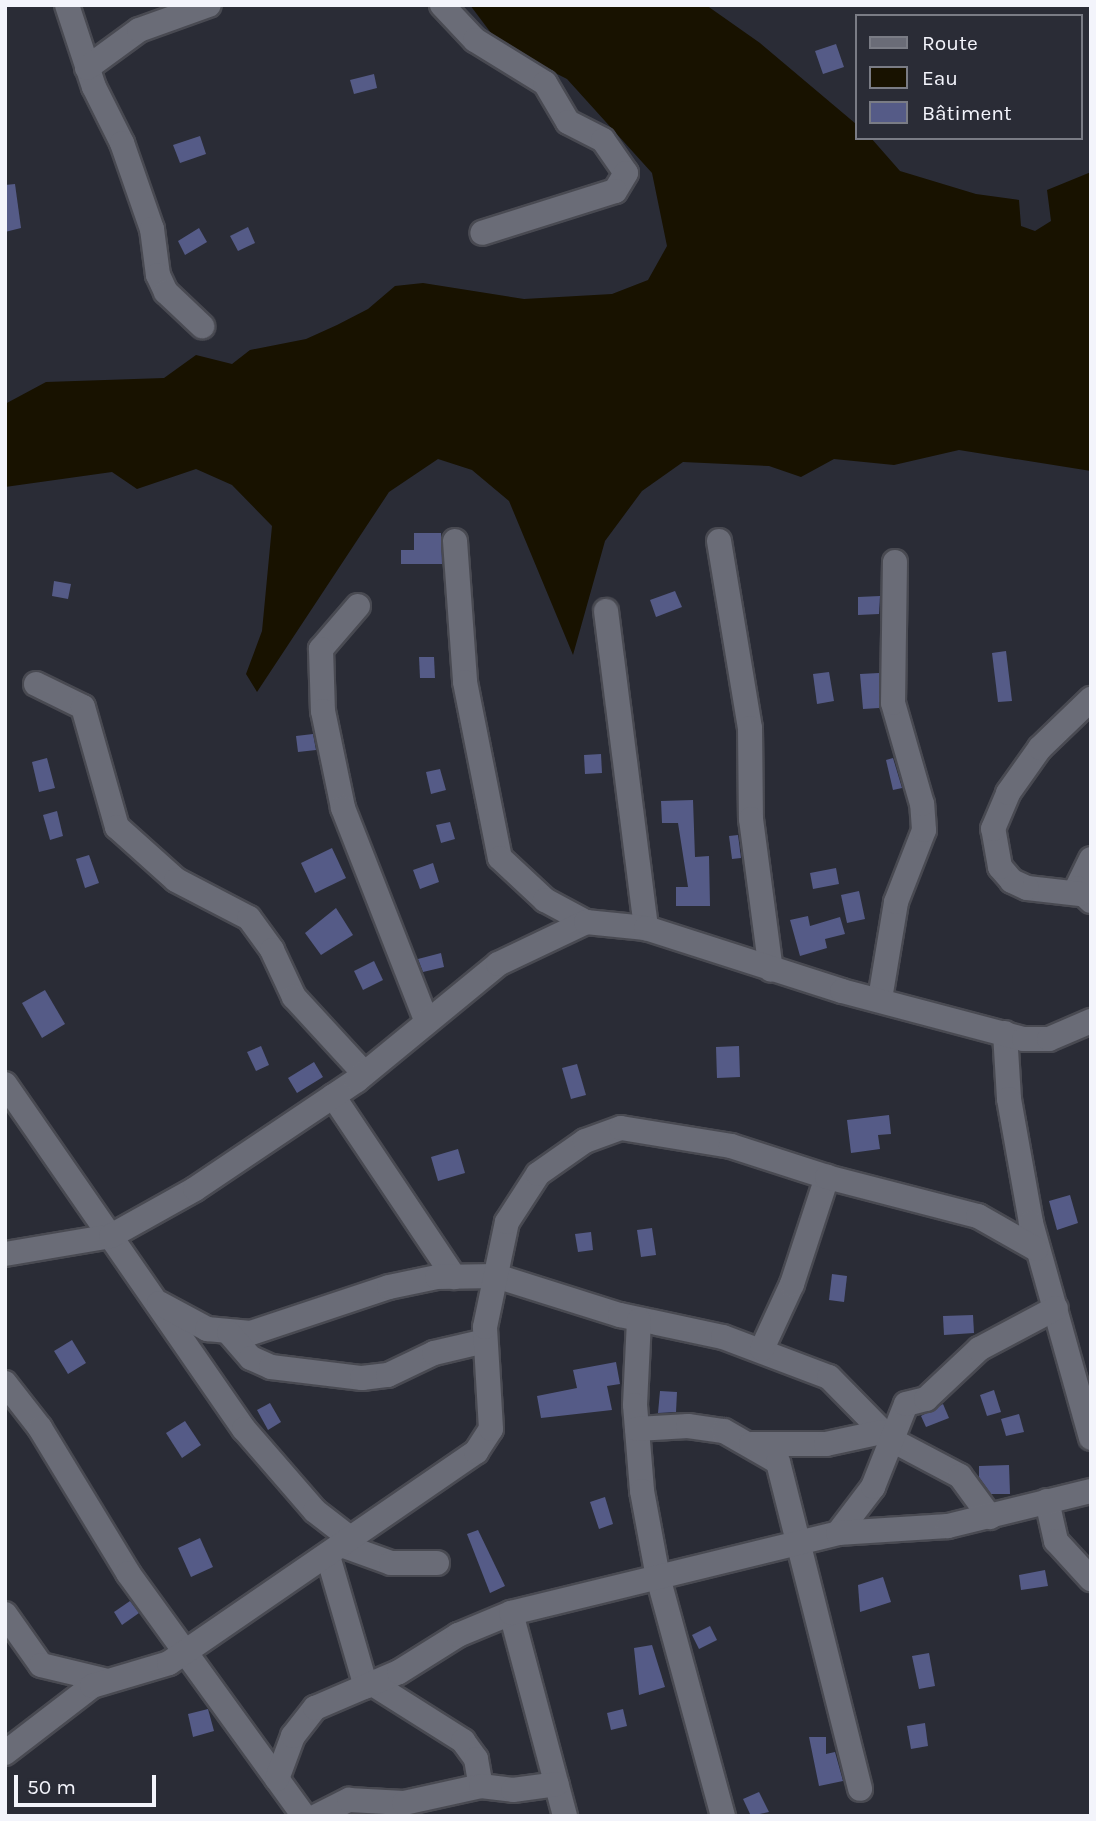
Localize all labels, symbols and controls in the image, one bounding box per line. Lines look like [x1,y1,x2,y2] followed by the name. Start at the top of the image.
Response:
[855,14,1082,140] legend
[922,31,978,55] text: Route
[922,66,958,90] text: Eau
[922,101,1012,125] text: Bâtiment
[18,1762,159,1806] scale bar
[27,1775,76,1799] text: 50 m

